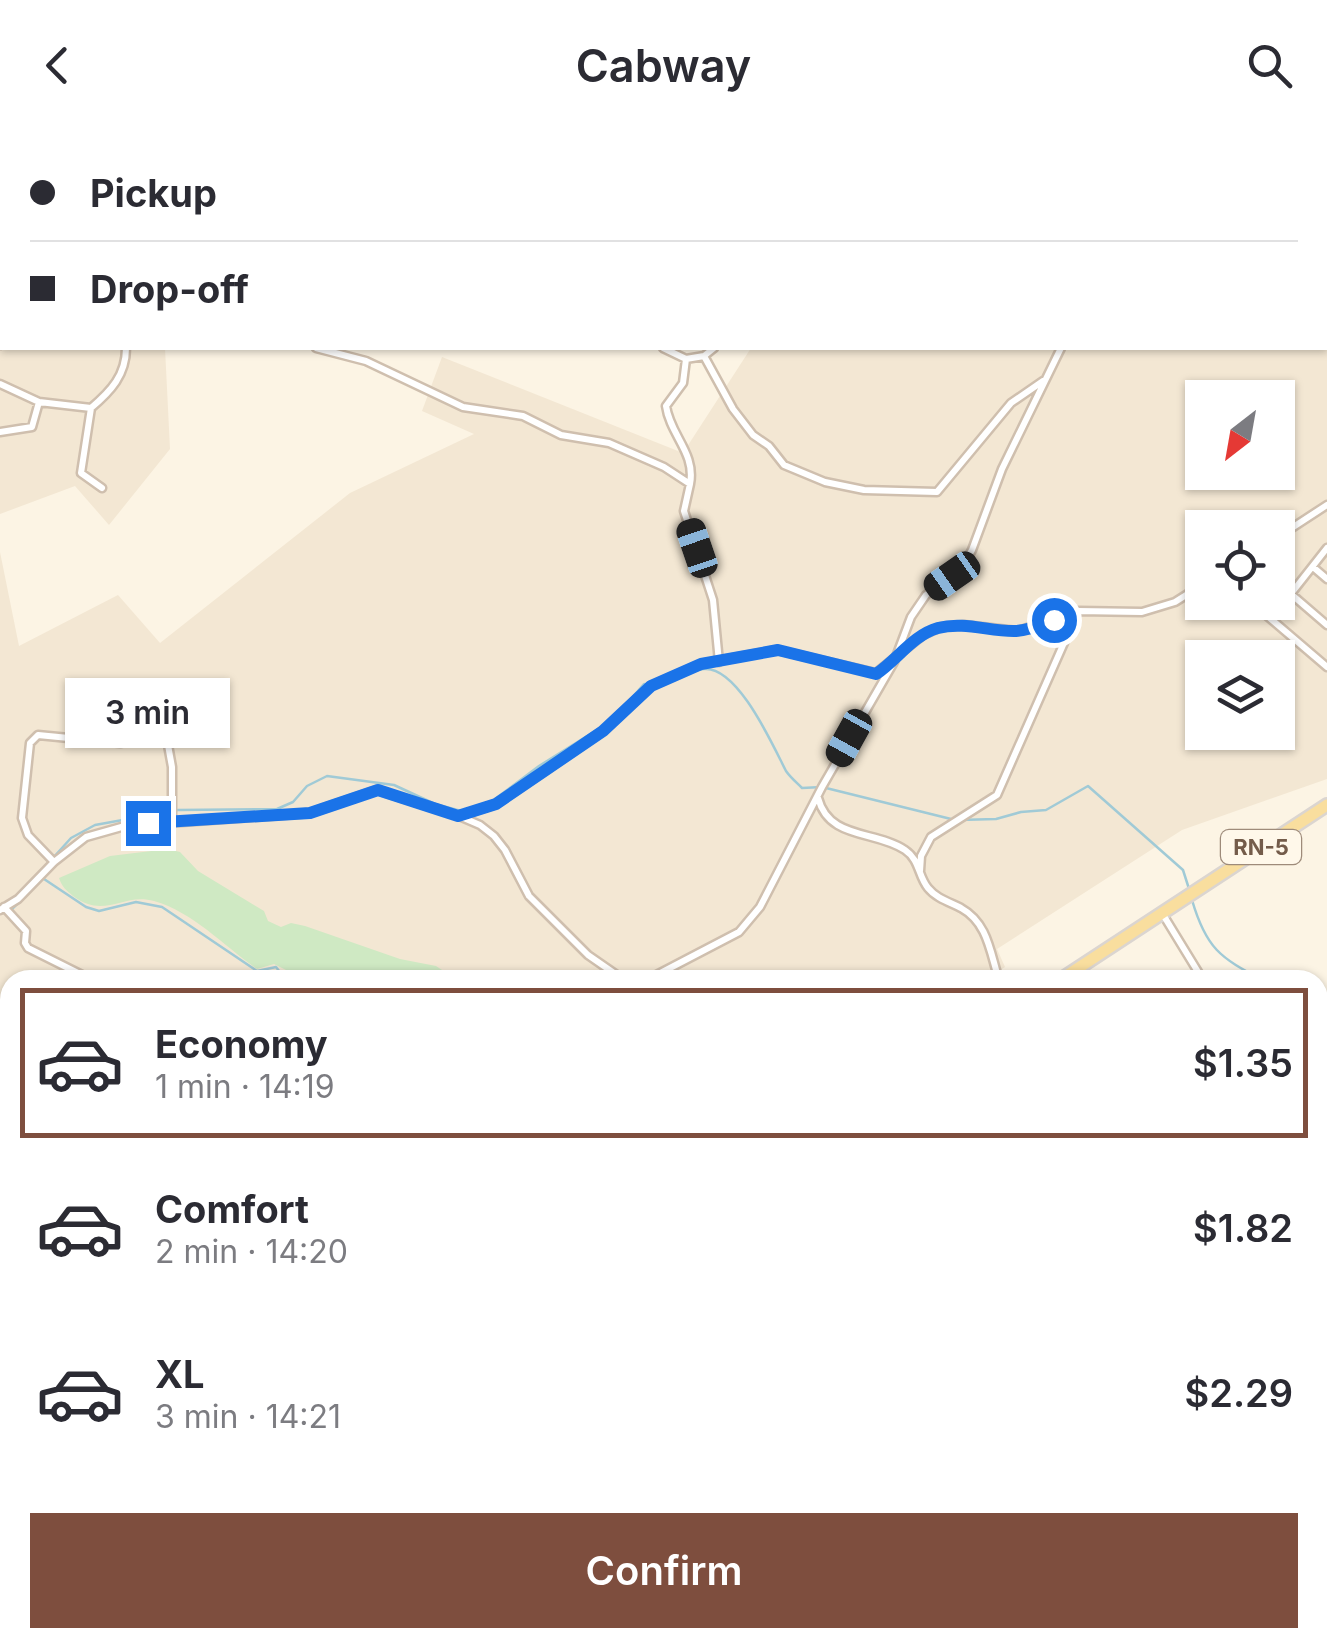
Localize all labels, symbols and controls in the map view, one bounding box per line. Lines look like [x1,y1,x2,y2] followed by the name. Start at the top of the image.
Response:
[30,38,85,93] icon: back
[576,38,751,93] text: Cabway
[1242,38,1297,93] icon: search
[90,170,217,216] text: Pickup
[90,266,249,312] text: Drop-off
[1185,380,1295,490] north arrow
[1185,380,1295,750] map controls
[1185,510,1295,620] button: locate
[673,515,721,581] car
[919,547,985,605] car
[1032,598,1077,643] route start
[1185,640,1295,750] button: layers
[66,678,230,748] callout: 3 min
[105,693,190,732] text: 3 min
[821,704,877,772] car
[126,801,171,846] route end
[1221,830,1301,864] road number: RN-5
[35,1018,125,1108] icon: car
[155,1021,328,1067] text: Economy
[1193,1040,1293,1086] text: $1.35
[155,1067,335,1106] text: 1 min · 14:19
[35,1183,125,1273] icon: car
[155,1186,309,1232] text: Comfort
[1193,1205,1293,1251] text: $1.82
[155,1232,348,1271] text: 2 min · 14:20
[35,1348,125,1438] icon: car
[155,1351,205,1397] text: XL
[1185,1370,1293,1416] text: $2.29
[155,1397,341,1436] text: 3 min · 14:21
[30,1513,1298,1628] button: Confirm

